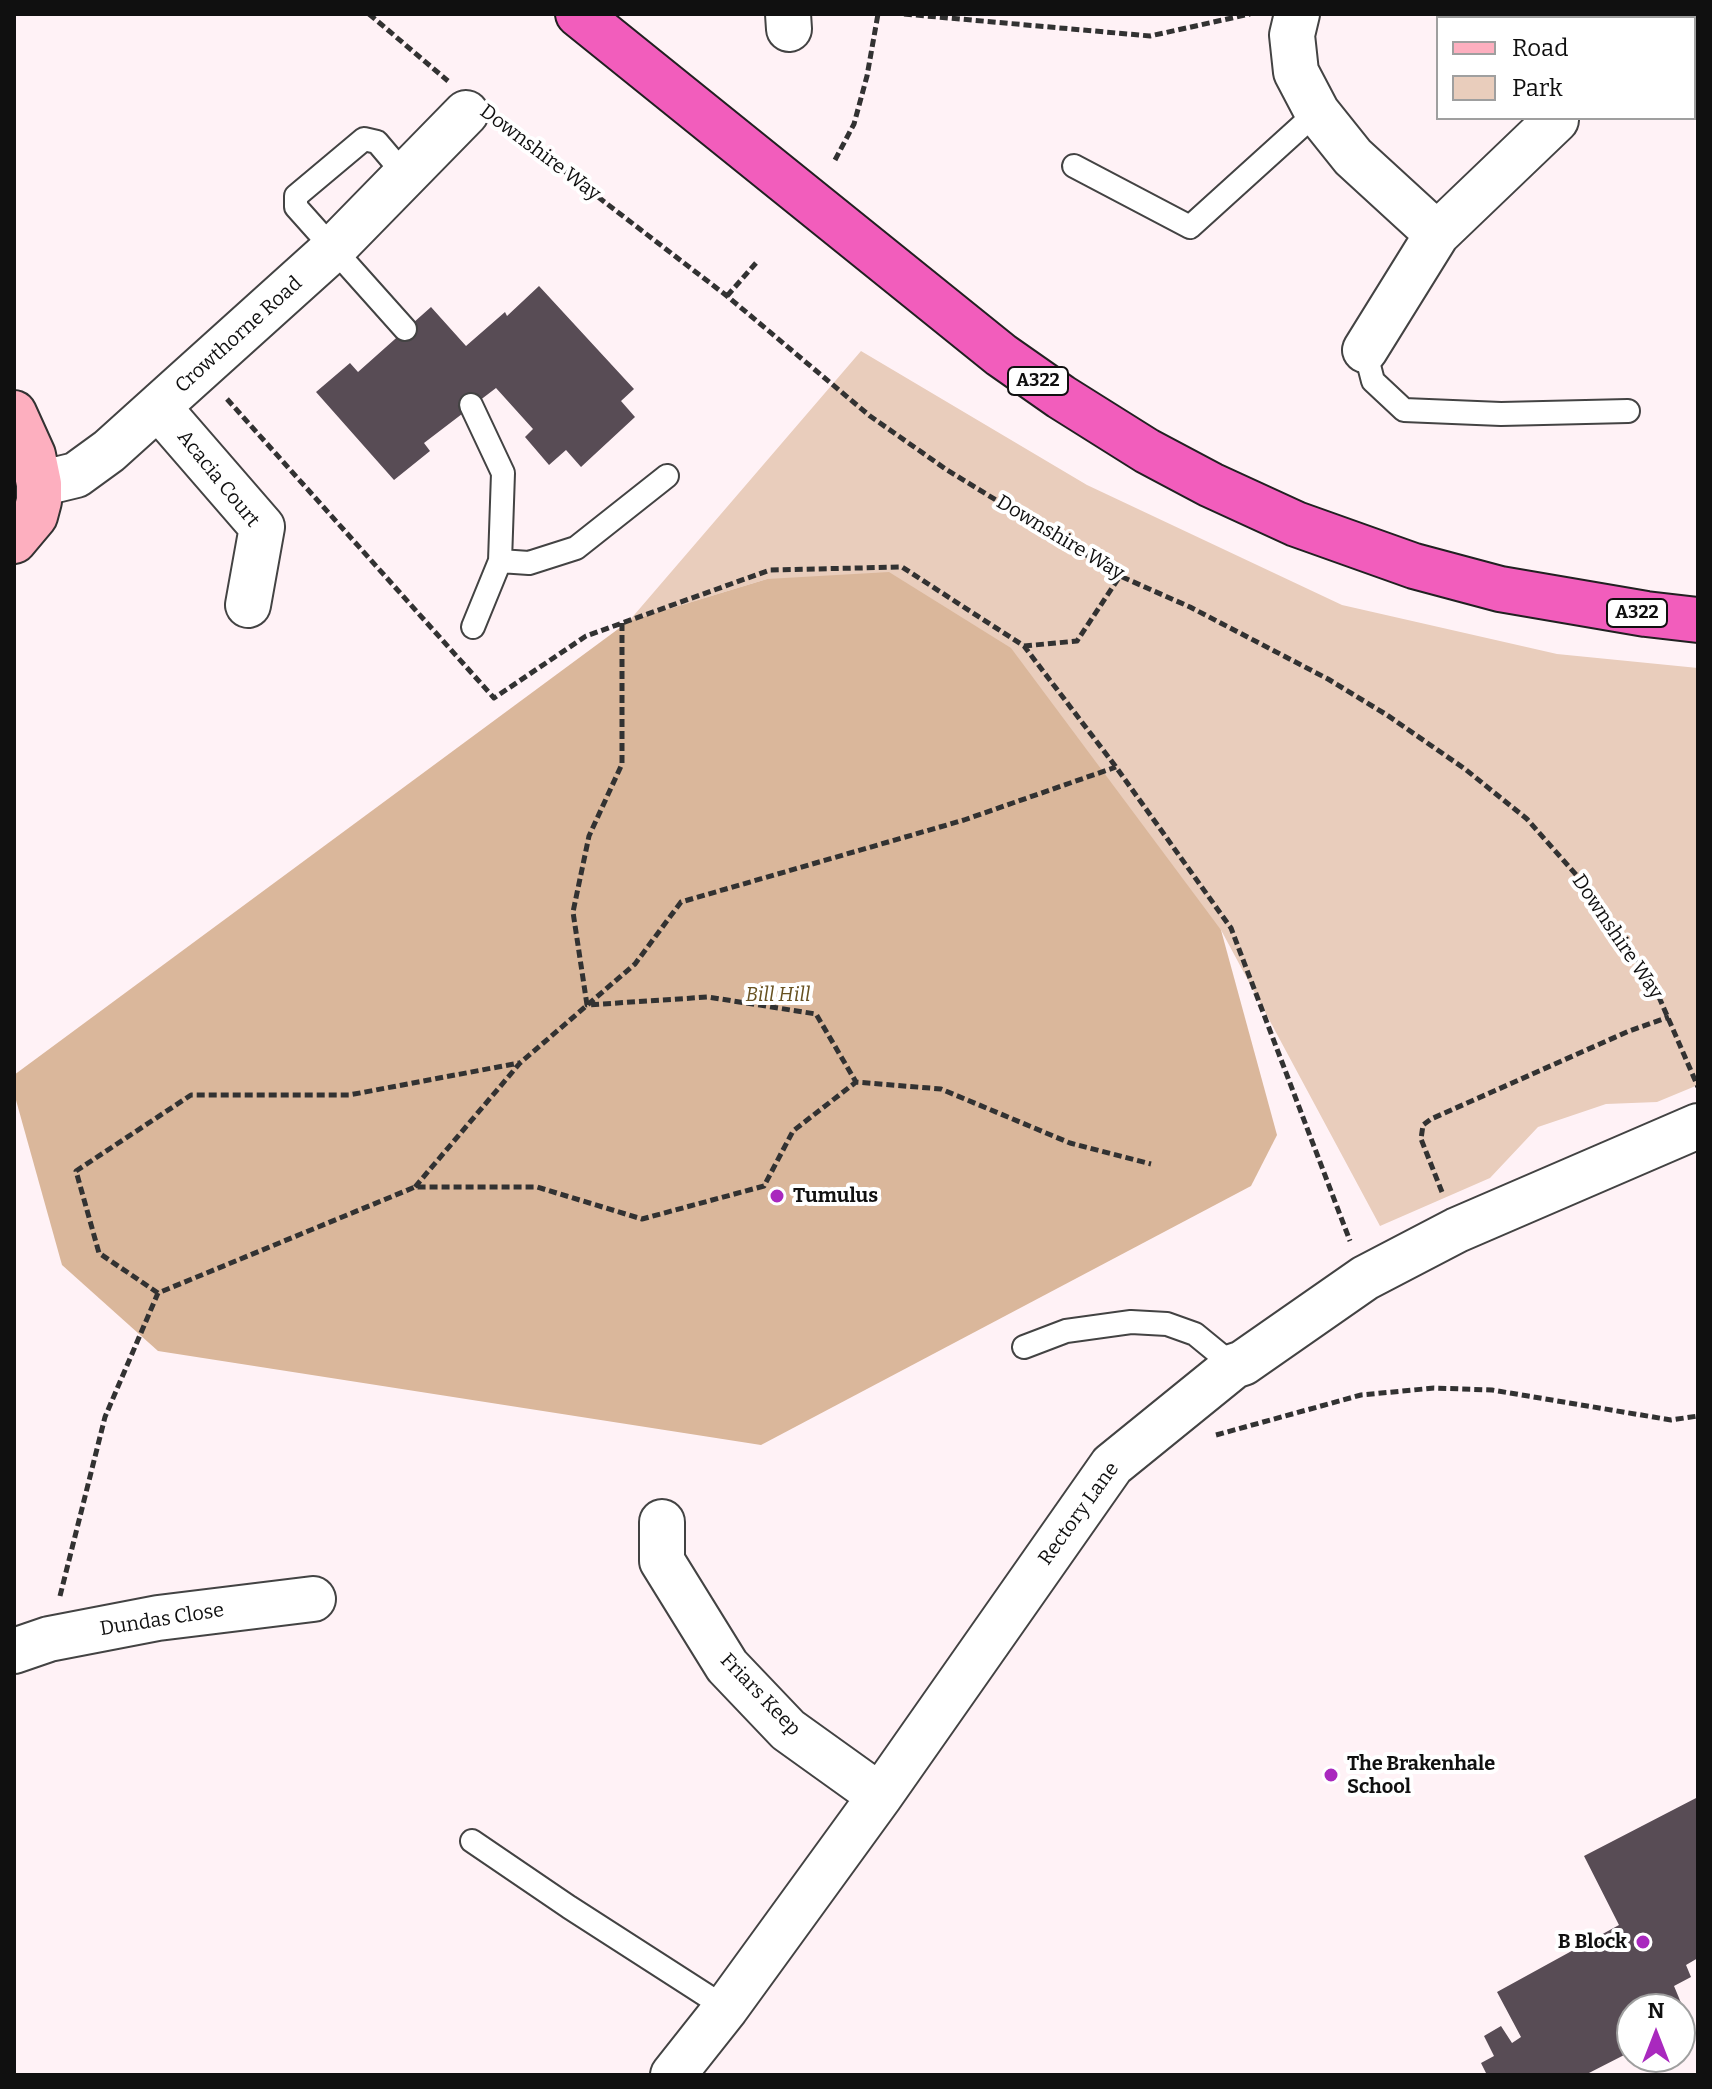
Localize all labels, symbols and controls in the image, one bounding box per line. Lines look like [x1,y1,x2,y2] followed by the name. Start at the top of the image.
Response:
[1436,16,1696,120] legend
[1512,34,1568,62] text: Road
[1512,74,1563,102] text: Park
[475,100,605,206] street label: Downshire Way
[171,272,307,398] street label: Crowthorne Road
[1008,367,1068,395] road number: A322
[172,426,264,532] street label: Acacia Court
[992,490,1128,586] street label: Downshire Way
[1607,599,1667,627] road number: A322
[1567,870,1667,1004] street label: Downshire Way
[746,983,810,1007] park label: Bill Hill
[793,1184,878,1208] place label: Tumulus
[768,1187,786,1205] marker: Tumulus
[1034,1458,1124,1570] street label: Rectory Lane
[98,1598,226,1642] street label: Dundas Close
[715,1649,805,1741] street label: Friars Keep
[1347,1752,1495,1799] place label: The Brakenhale School
[1322,1766,1340,1784] marker: The Brakenhale School
[1558,1930,1627,1954] place label: B Block
[1634,1933,1652,1951] marker: B Block
[1616,1993,1696,2073] north arrow
[1648,1997,1664,2024] text: N

